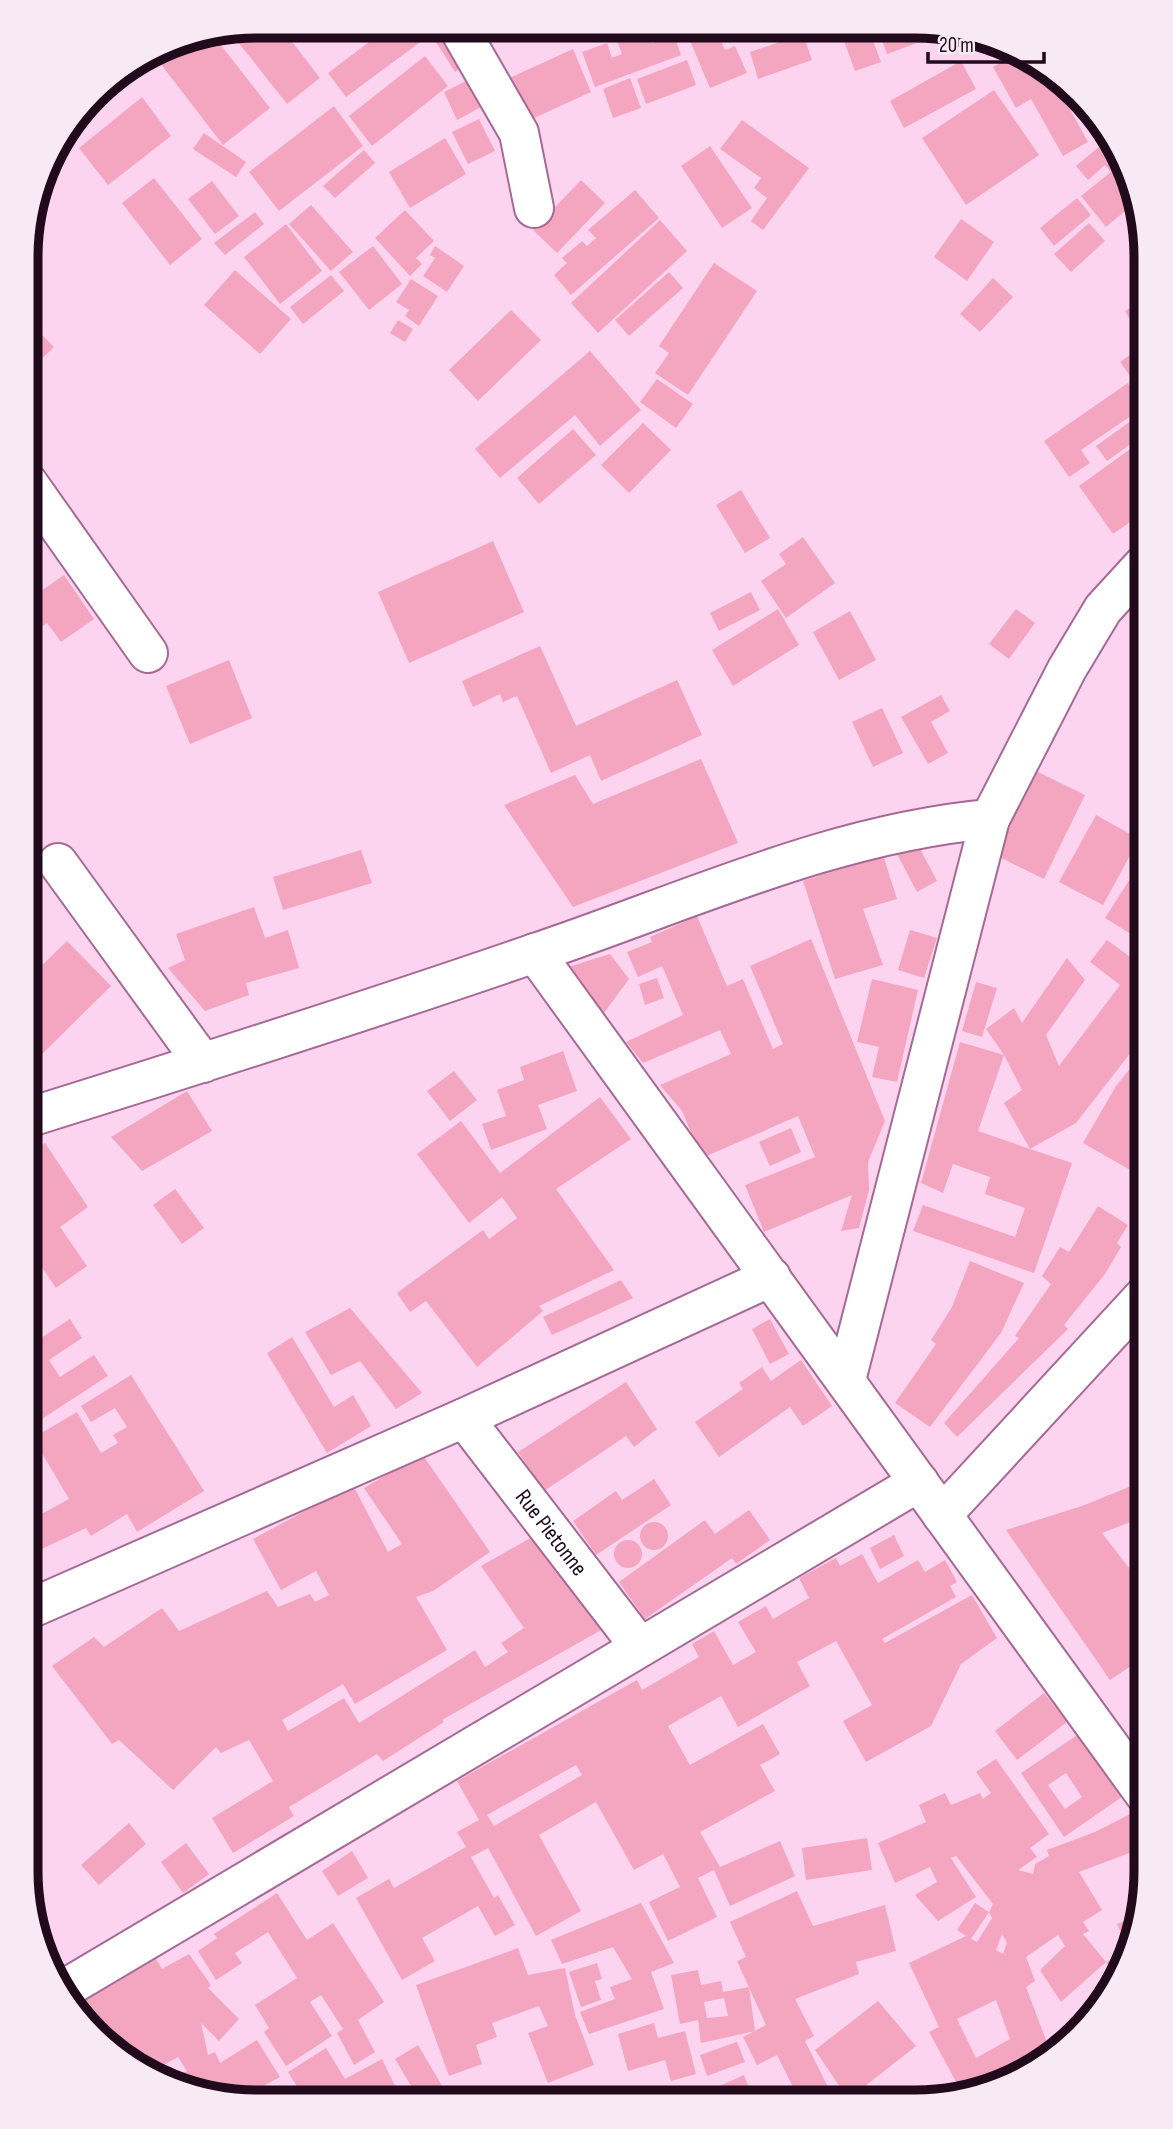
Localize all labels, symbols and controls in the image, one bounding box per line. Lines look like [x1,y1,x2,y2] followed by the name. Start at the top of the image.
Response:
[928,21,1044,65] scale bar
[939,33,974,58] text: 20 m
[509,1484,593,1582] street label: Rue Pietonne

